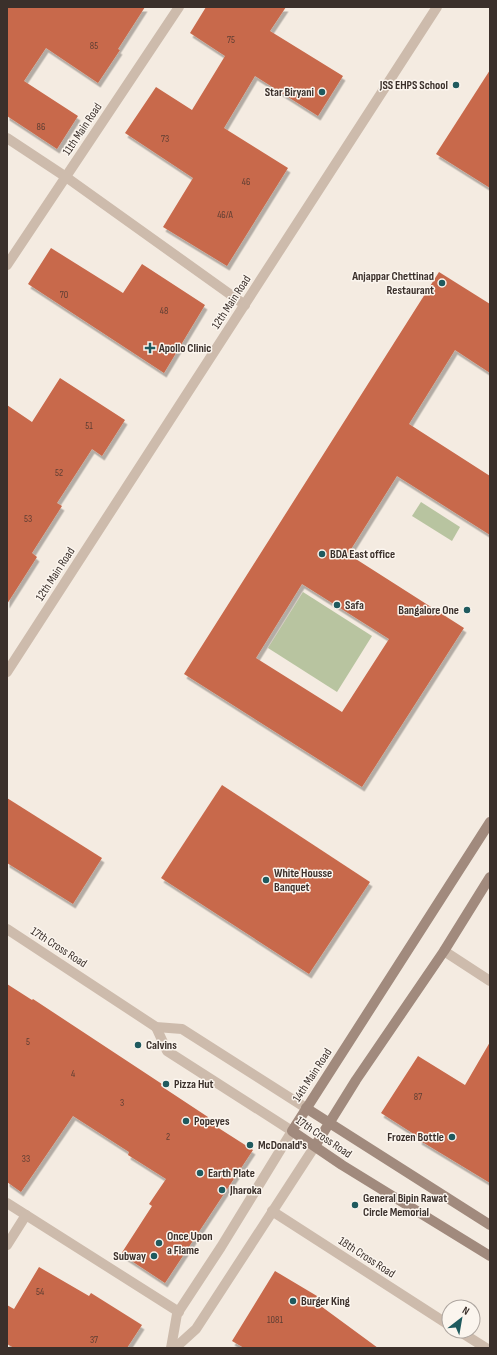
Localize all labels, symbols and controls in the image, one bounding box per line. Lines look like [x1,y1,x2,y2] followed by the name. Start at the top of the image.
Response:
[227,34,235,46] house number: 75
[90,40,98,52] house number: 85
[379,78,448,93] place label: JSS EHPS School
[451,80,461,90] marker: JSS EHPS School
[265,85,314,100] place label: Star Biryani
[317,87,327,97] marker: Star Biryani
[59,100,105,158] street label: 11th Main Road
[37,121,45,133] house number: 86
[161,133,169,145] house number: 73
[242,176,250,188] house number: 46
[217,209,234,221] house number: 46/A
[351,269,434,298] place label: Anjappar Chettinad Restaurant
[209,273,254,332] street label: 12th Main Road
[437,278,447,288] marker: Anjappar Chettinad Restaurant
[60,289,68,301] house number: 70
[160,305,168,317] house number: 48
[158,341,211,356] place label: Apollo Clinic
[144,342,156,354] marker: Apollo Clinic
[85,420,93,432] house number: 51
[55,467,63,479] house number: 52
[24,513,32,525] house number: 53
[33,545,78,604] street label: 12th Main Road
[330,547,395,562] place label: BDA East office
[317,549,327,559] marker: BDA East office
[345,598,364,613] place label: Safa
[332,600,342,610] marker: Safa
[398,603,459,618] place label: Bangalore One
[462,605,472,615] marker: Bangalore One
[274,866,332,895] place label: White Housse Banquet
[261,875,271,885] marker: White Housse Banquet
[28,924,90,971] street label: 17th Cross Road
[26,1036,30,1048] house number: 5
[146,1038,177,1053] place label: Calvins
[133,1040,143,1050] marker: Calvins
[290,1046,335,1105] street label: 14th Main Road
[71,1068,75,1080] house number: 4
[174,1077,214,1092] place label: Pizza Hut
[161,1079,171,1089] marker: Pizza Hut
[414,1091,422,1103] house number: 87
[120,1097,124,1109] house number: 3
[293,1113,355,1162] street label: 17th Cross Road
[194,1114,230,1129] place label: Popeyes
[181,1116,191,1126] marker: Popeyes
[387,1130,444,1145] place label: Frozen Bottle
[166,1131,170,1143] house number: 2
[447,1132,457,1142] marker: Frozen Bottle
[258,1138,307,1153] place label: McDonald's
[245,1140,255,1150] marker: McDonald's
[22,1153,30,1165] house number: 33
[208,1166,255,1181] place label: Earth Plate
[195,1168,205,1178] marker: Earth Plate
[229,1183,262,1198] place label: Jharoka
[217,1185,227,1195] marker: Jharoka
[363,1191,447,1220] place label: General Bipin Rawat Circle Memorial
[350,1200,360,1210] marker: General Bipin Rawat Circle Memorial
[167,1229,213,1258] place label: Once Upon a Flame
[336,1234,398,1281] street label: 18th Cross Road
[154,1238,164,1248] marker: Once Upon a Flame
[113,1249,146,1264] place label: Subway
[149,1251,159,1261] marker: Subway
[36,1286,44,1298] house number: 54
[301,1294,350,1309] place label: Burger King
[288,1296,298,1306] marker: Burger King
[441,1299,481,1339] north arrow
[460,1304,472,1318] text: N
[267,1314,283,1326] house number: 1081
[90,1334,98,1346] house number: 37

